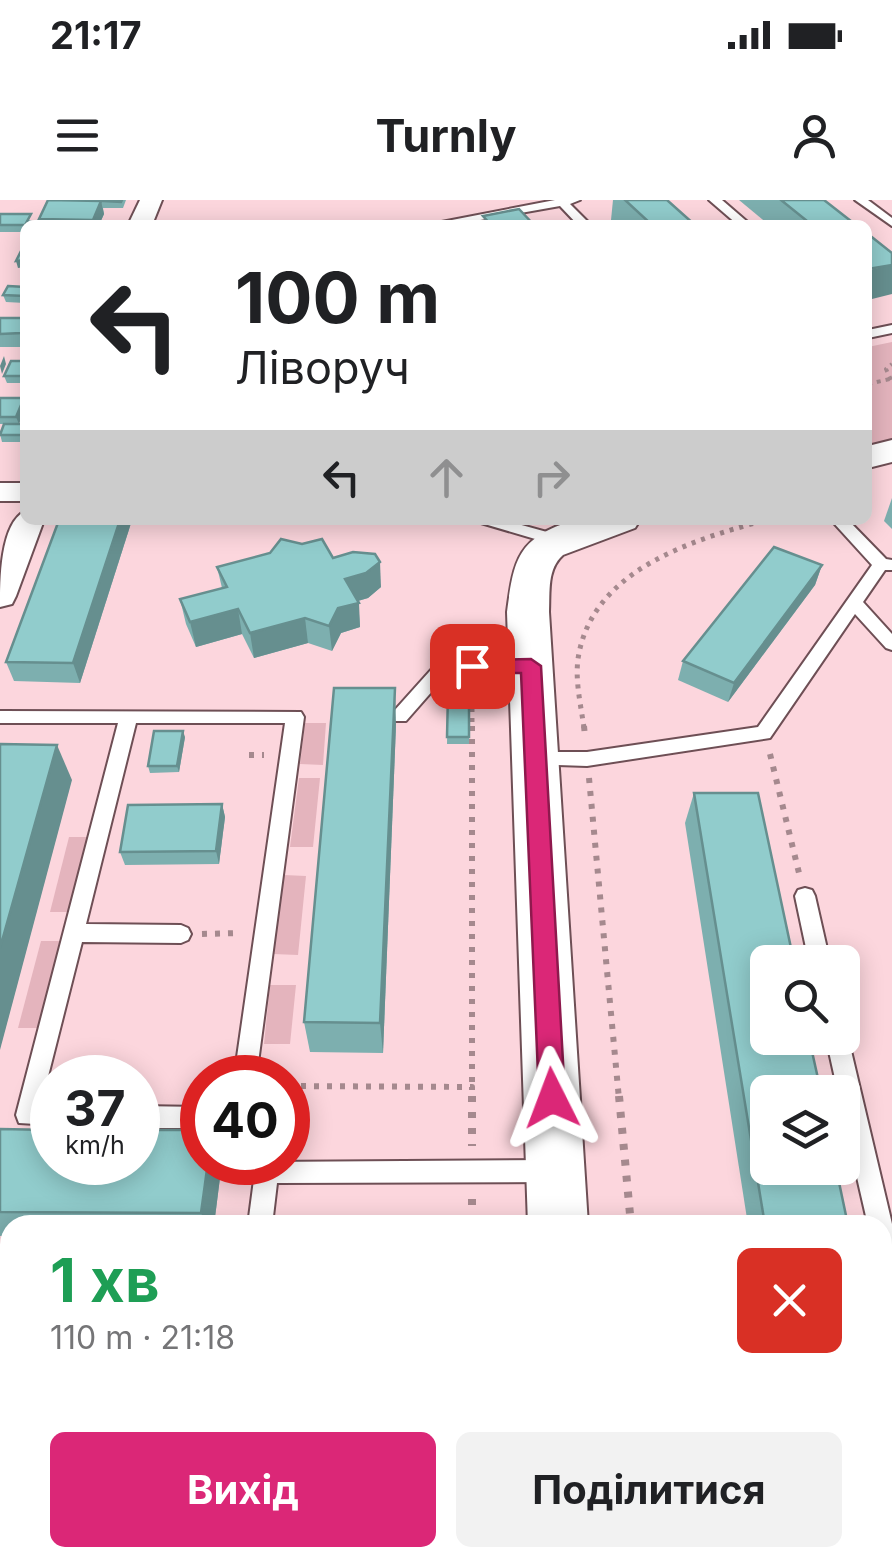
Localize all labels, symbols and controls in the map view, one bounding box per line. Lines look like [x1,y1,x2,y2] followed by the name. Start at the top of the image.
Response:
[50,12,142,58] text: 21:17
[50,108,105,163] icon: menu
[375,108,517,163] text: Turnly
[787,108,842,163] icon: person
[235,255,440,340] text: 100 m
[70,260,200,390] icon: left
[235,340,410,395] text: Ліворуч
[314,450,369,505] icon: left
[419,450,474,505] icon: ahead
[524,450,579,505] icon: right
[430,624,515,709] pin
[445,639,500,694] icon: arrive
[750,945,860,1185] map controls
[750,945,860,1055] button: search
[500,1046,604,1150] position arrow
[180,1055,310,1185] speed limit sign: 40
[750,1075,860,1185] button: layers
[64,1078,126,1138] text: 37
[65,1130,125,1160] text: km/h
[50,1244,159,1316] text: 1 хв
[737,1248,842,1353] button: close
[50,1318,235,1357] text: 110 m · 21:18
[50,1432,436,1547] button: Вихід
[456,1432,842,1547] button: Поділитися

